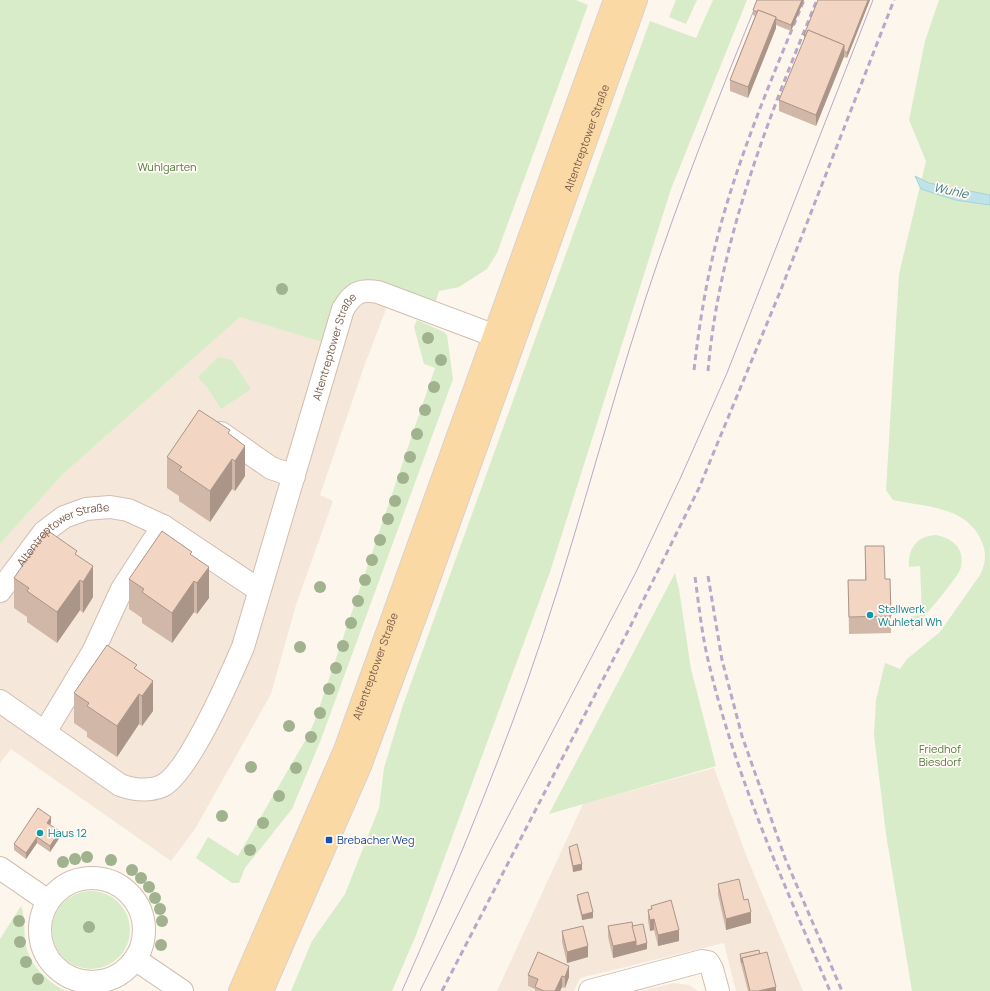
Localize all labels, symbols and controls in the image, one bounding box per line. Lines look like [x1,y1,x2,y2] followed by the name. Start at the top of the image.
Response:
[560,82,612,194] street label: Altentreptower Straße
[137,159,197,174] park label: Wuhlgarten
[932,179,971,203] water label: Wuhle
[308,289,360,402] street label: Altentreptower Straße
[13,499,111,569] street label: Altentreptower Straße
[878,601,942,629] place label: Stellwerk Wuhletal Wh
[349,610,401,722] street label: Altentreptower Straße
[865,610,875,620] marker: Stellwerk Wuhletal Wh
[919,741,961,769] park label: Friedhof Biesdorf
[48,825,87,840] place label: Haus 12
[35,828,45,838] marker: Haus 12
[337,832,414,847] place label: Brebacher Weg
[324,835,334,845] marker: Brebacher Weg

